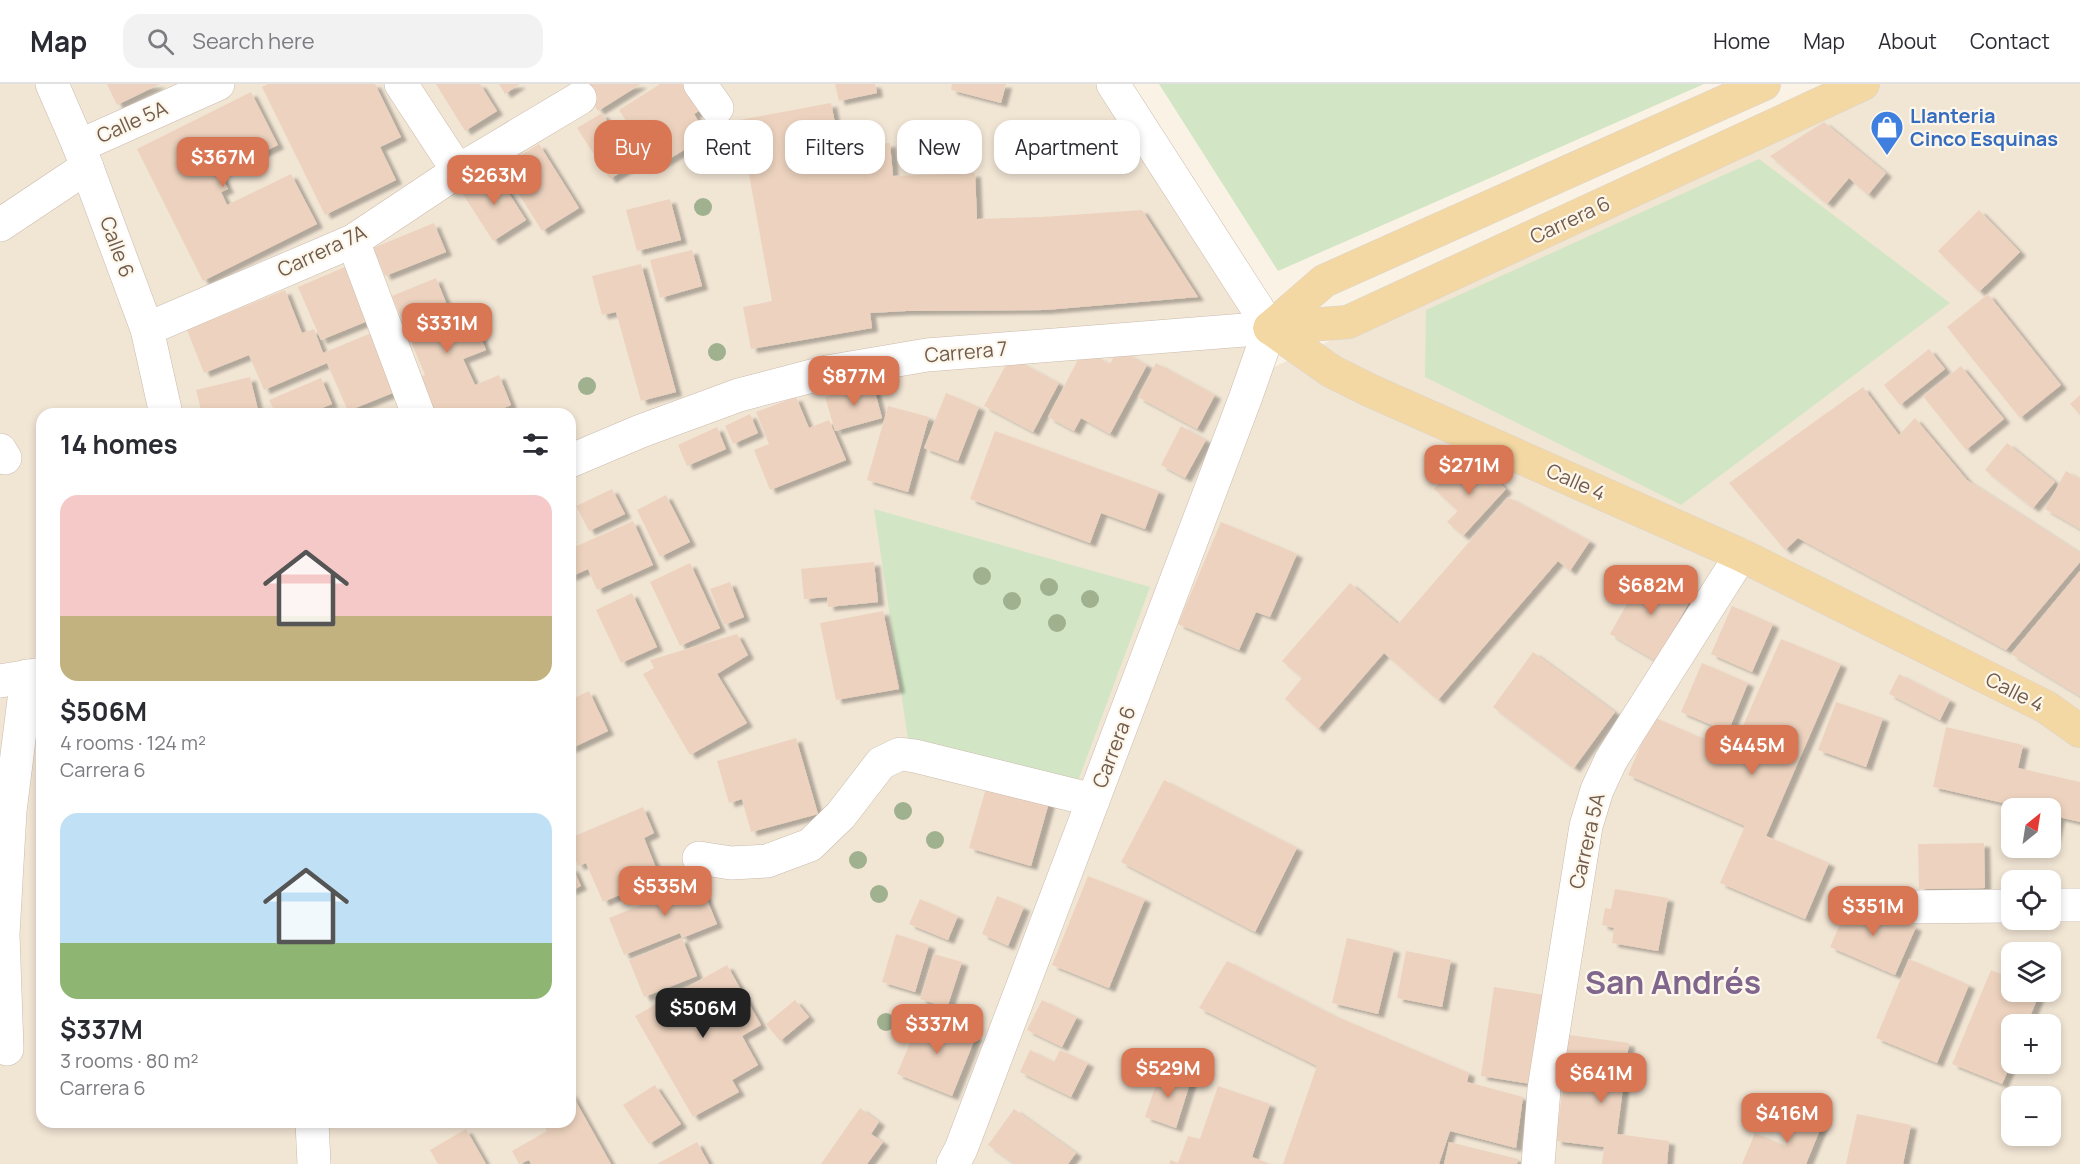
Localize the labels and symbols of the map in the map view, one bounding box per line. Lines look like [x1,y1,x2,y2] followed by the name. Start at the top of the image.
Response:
[92,94,172,149] street label: Calle 5A
[1910,102,2058,152] place label: Llanteria Cinco Esquinas
[1869,109,1905,156] shop icon: Llanteria Cinco Esquinas
[181,137,265,188] pin: $367M
[452,155,536,206] pin: $263M
[1525,189,1614,250] street label: Carrera 6
[94,213,141,281] street label: Calle 6
[273,218,371,283] street label: Carrera 7A
[405,303,489,354] pin: $331M
[923,334,1009,369] street label: Carrera 7
[812,356,896,407] pin: $877M
[1427,445,1511,496] pin: $271M
[1542,457,1610,507] street label: Calle 4
[1609,565,1693,616] pin: $682M
[1981,665,2049,718] street label: Calle 4
[1086,702,1141,792] street label: Carrera 6
[1710,725,1794,776] pin: $445M
[1562,790,1611,891] street label: Carrera 5A
[2001,798,2061,858] north arrow
[623,866,707,917] pin: $535M
[1831,886,1915,937] pin: $351M
[1585,960,1761,1004] district label: San Andrés
[661,988,745,1039] pin: $506M
[895,1004,979,1055] pin: $337M
[1126,1048,1210,1099] pin: $529M
[1559,1053,1643,1104] pin: $641M
[1745,1093,1829,1144] pin: $416M

